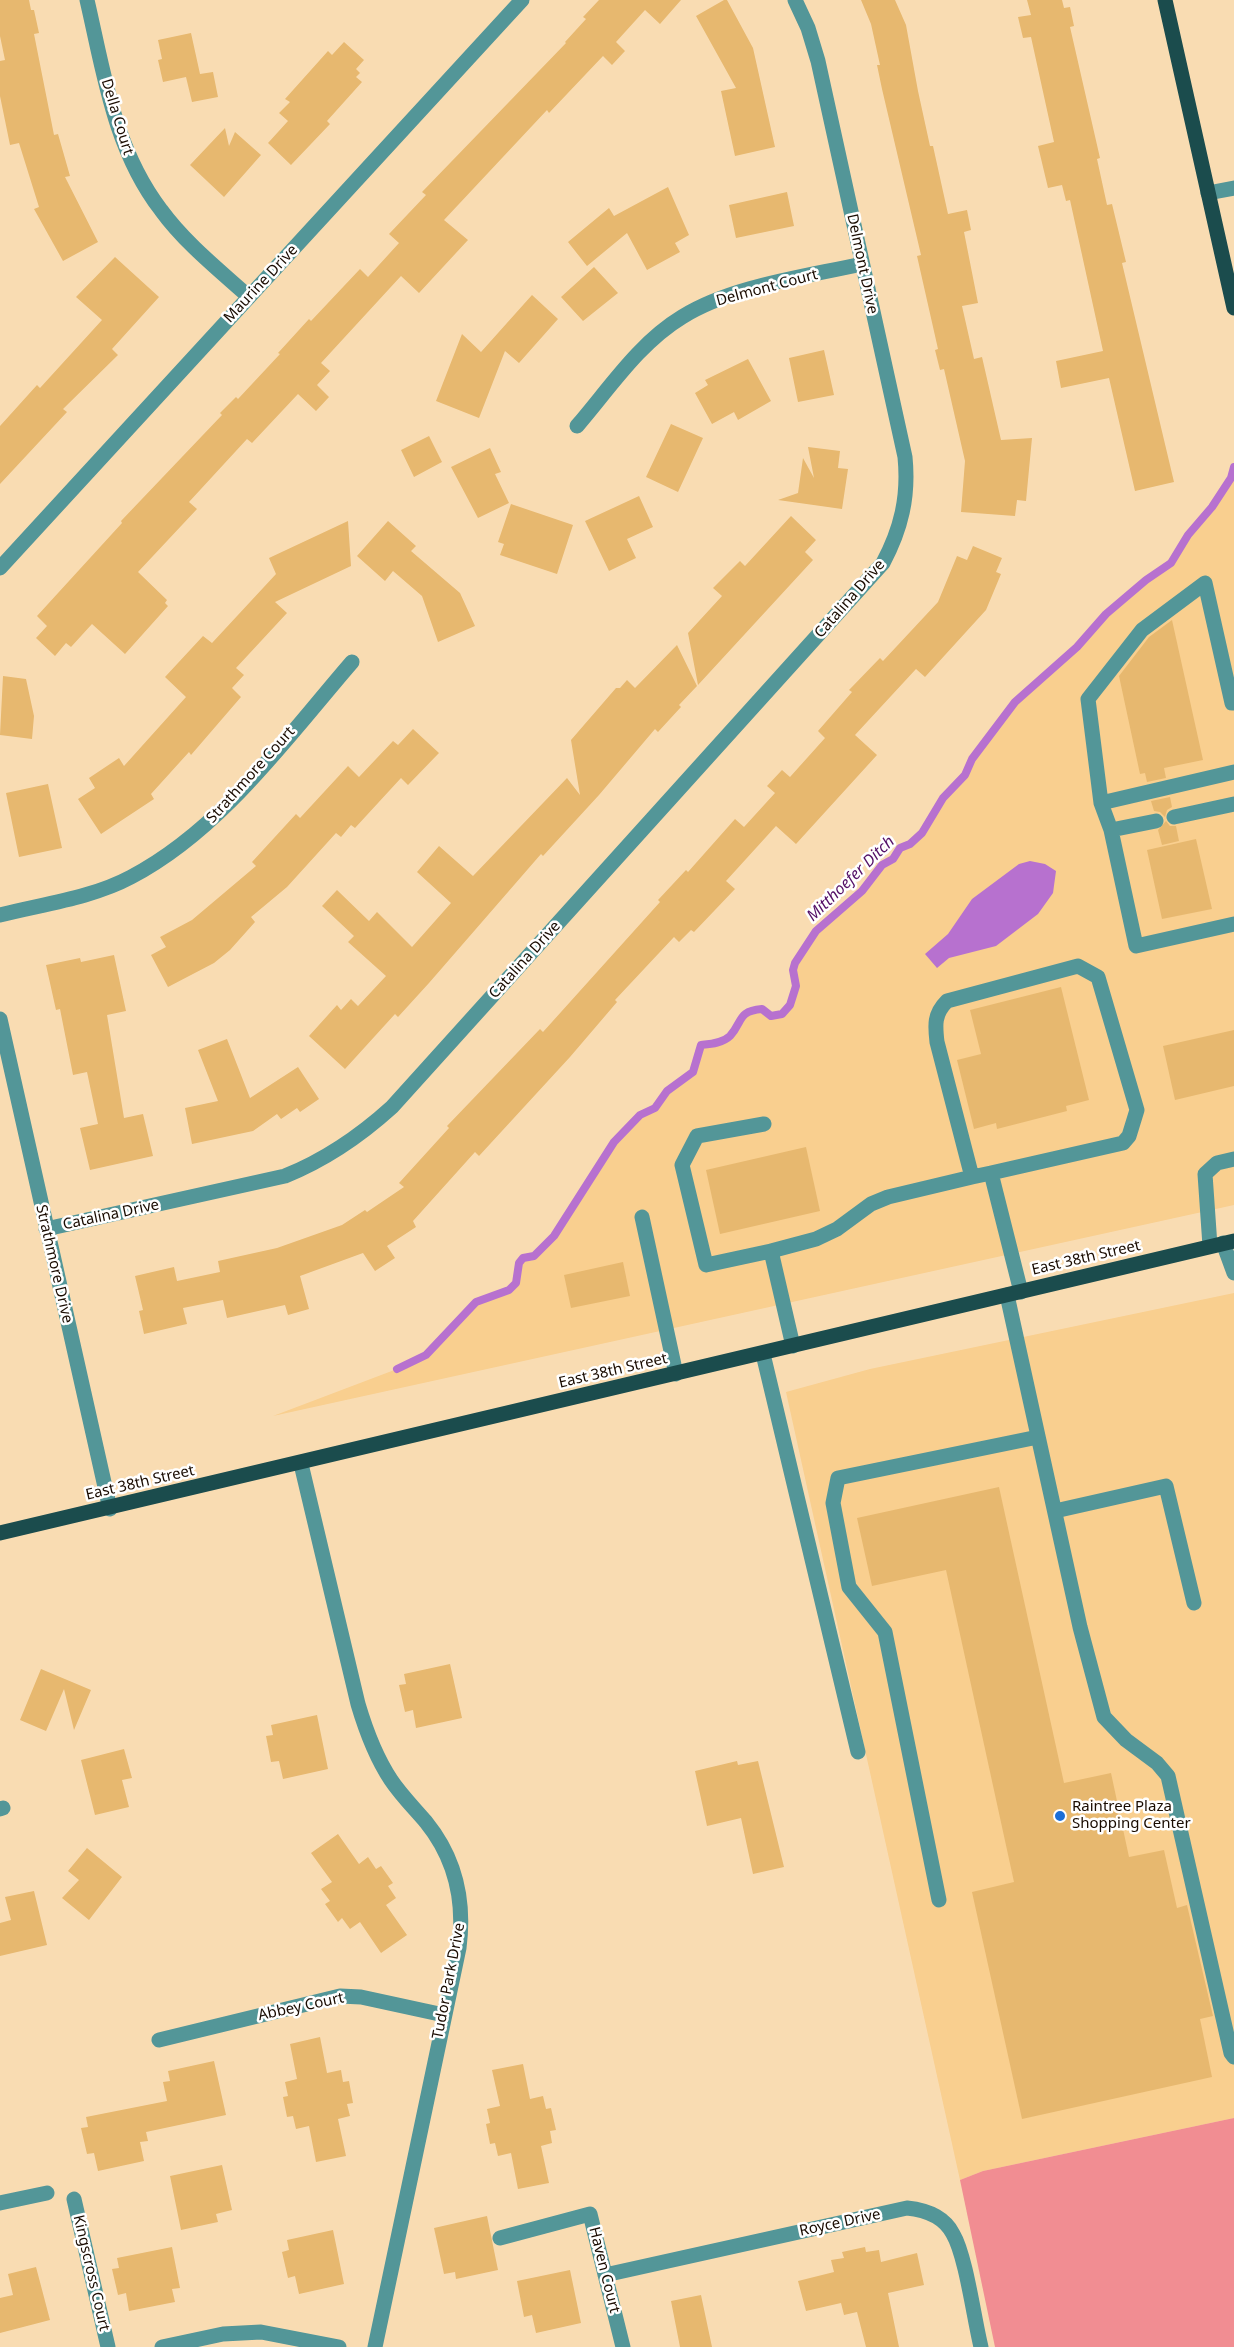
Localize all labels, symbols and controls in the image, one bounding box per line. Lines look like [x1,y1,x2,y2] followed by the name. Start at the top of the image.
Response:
[97,77,137,157] street label: Della Court
[843,212,881,316] street label: Delmont Drive
[220,241,302,327] street label: Maurine Drive
[714,266,820,310] street label: Delmont Court
[811,556,889,642] street label: Catalina Drive
[203,723,299,827] street label: Strathmore Court
[803,832,899,926] water label: Mitthoefer Ditch
[485,918,565,1002] street label: Catalina Drive
[61,1196,161,1234] street label: Catalina Drive
[32,1203,76,1325] street label: Strathmore Drive
[1030,1237,1142,1279] street label: East 38th Street
[557,1350,669,1392] street label: East 38th Street
[84,1462,196,1504] street label: East 38th Street
[1072,1798,1191,1833] place label: Raintree Plaza Shopping Center
[1053,1809,1067,1823] marker: Raintree Plaza Shopping Center
[429,1921,469,2041] street label: Tudor Park Drive
[256,1989,346,2025] street label: Abbey Court
[798,2206,882,2240] street label: Royce Drive
[69,2213,113,2333] street label: Kingscross Court
[585,2225,623,2315] street label: Haven Court

